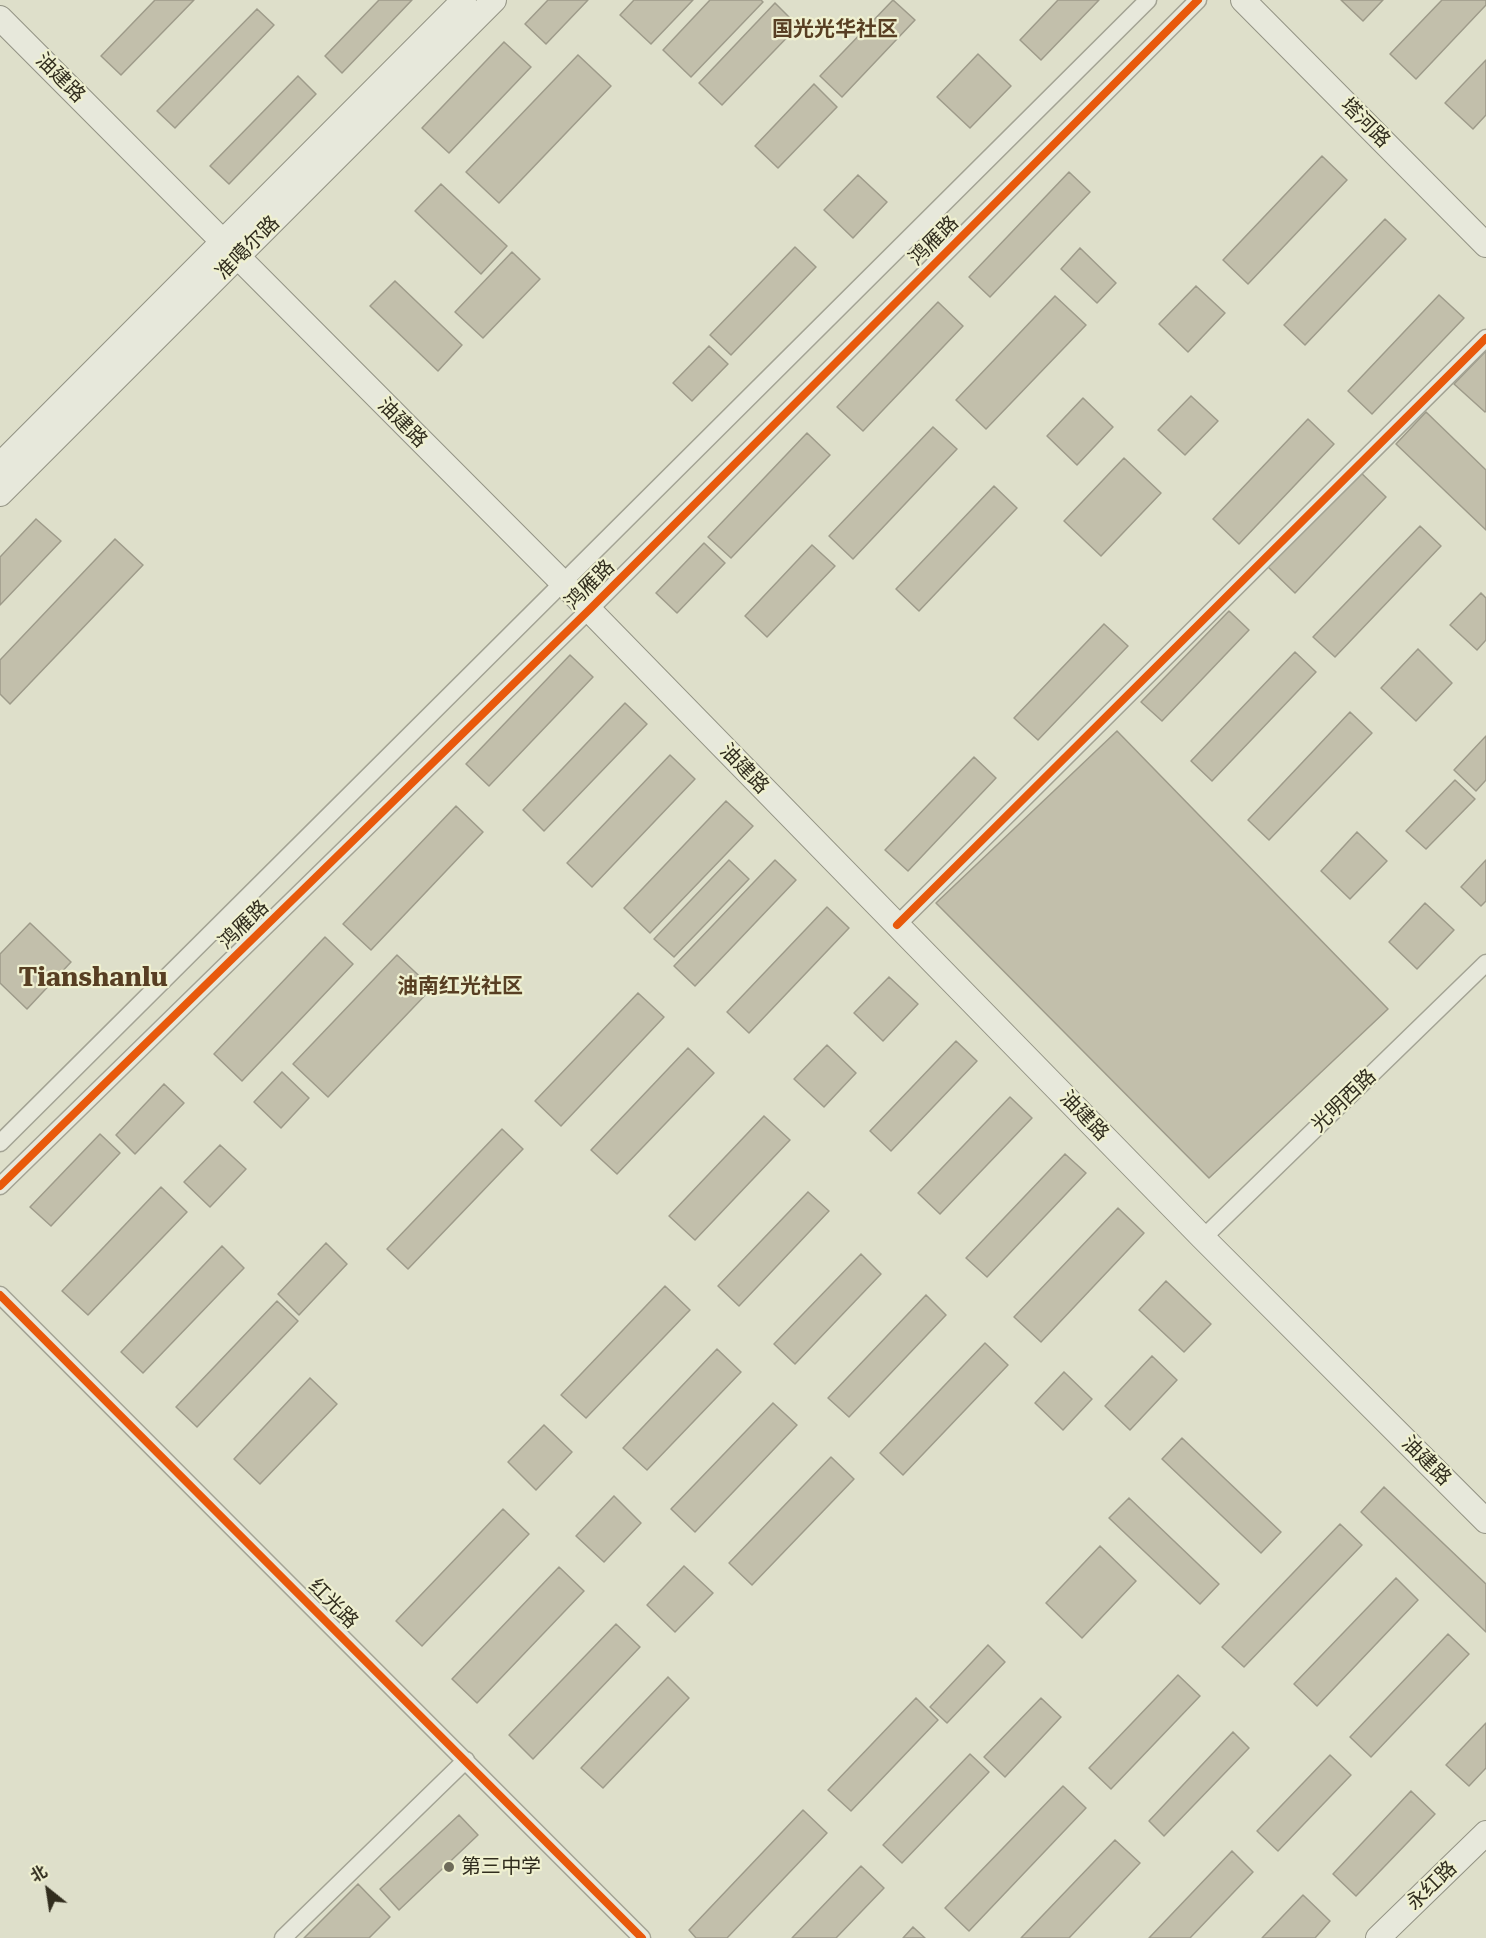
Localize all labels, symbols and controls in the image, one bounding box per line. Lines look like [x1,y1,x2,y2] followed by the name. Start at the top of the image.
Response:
[772,17,898,43] district label: 国光光华社区
[30,48,90,108] street label: 油建路
[1335,93,1395,153] street label: 塔河路
[211,211,285,285] street label: 准噶尔路
[904,211,964,271] street label: 鸿雁路
[372,393,432,453] street label: 油建路
[560,555,620,615] street label: 鸿雁路
[715,739,773,799] street label: 油建路
[214,896,274,954] street label: 鸿雁路
[18,962,168,994] district label: Tianshanlu
[397,974,523,1000] district label: 油南红光社区
[1307,1065,1381,1137] street label: 光明西路
[1055,1086,1113,1146] street label: 油建路
[1396,1431,1456,1491] street label: 油建路
[303,1574,363,1634] street label: 红光路
[461,1855,541,1879] place label: 第三中学
[1402,1857,1462,1915] street label: 永红路
[18,1860,78,1920] north arrow
[442,1860,456,1874] marker: 第三中学
[27,1862,50,1886] text: 北

